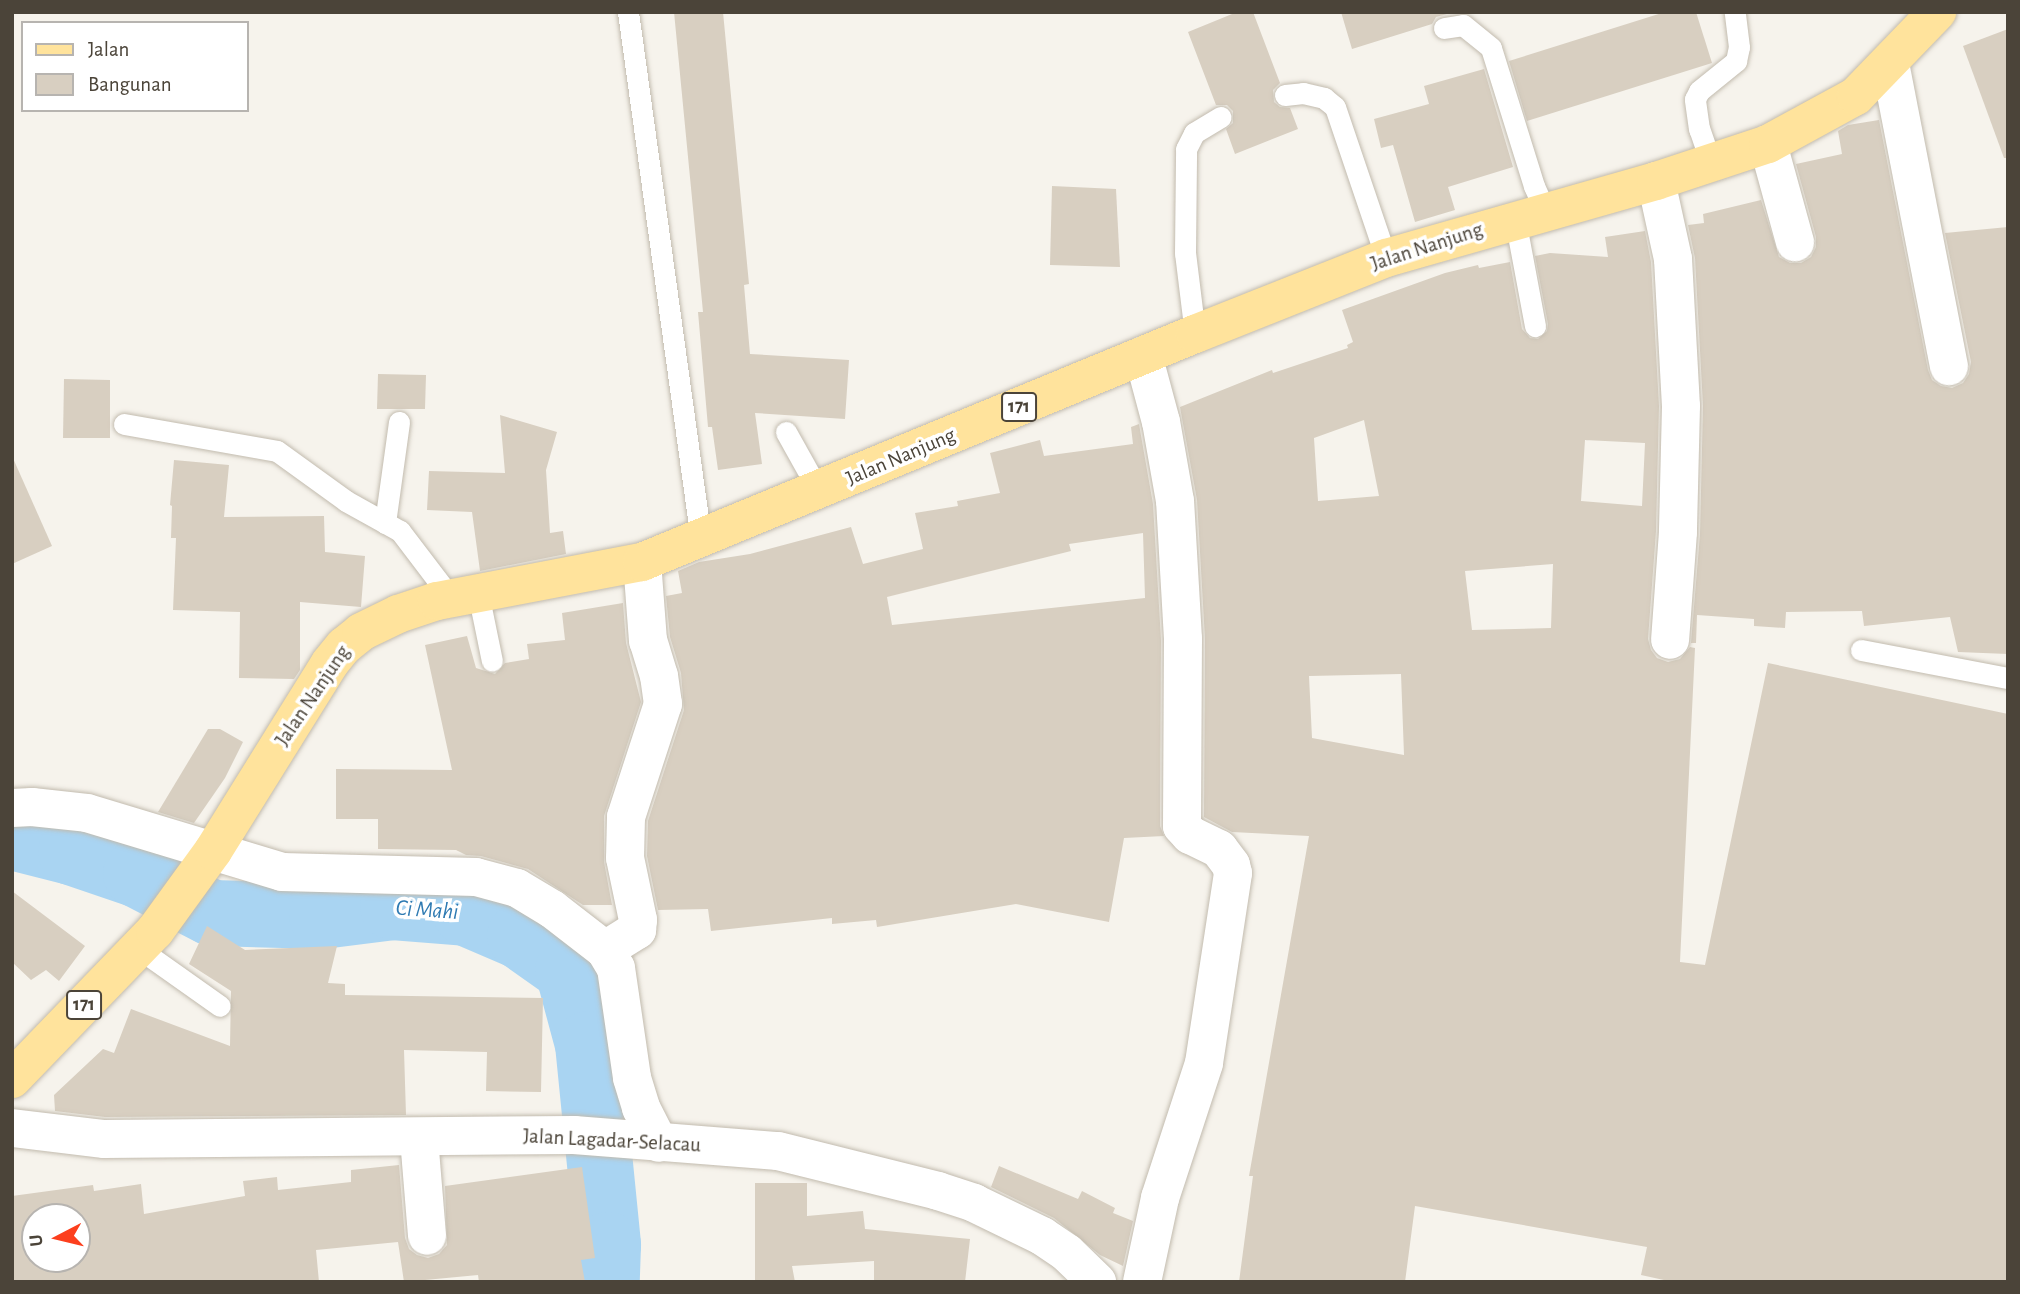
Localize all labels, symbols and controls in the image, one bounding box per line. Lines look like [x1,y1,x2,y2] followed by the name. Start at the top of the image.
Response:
[21,21,248,112] legend
[88,39,129,60] text: Jalan
[88,74,172,95] text: Bangunan
[1368,217,1486,277] street label: Jalan Nanjung
[1000,392,1038,422] road number: 171
[843,423,959,491] street label: Jalan Nanjung
[270,641,356,751] street label: Jalan Nanjung
[395,895,459,927] water label: Ci Mahi
[65,990,103,1021] road number: 171
[522,1124,702,1158] street label: Jalan Lagadar-Selacau
[21,1203,91,1273] north arrow
[26,1233,47,1248] text: U

